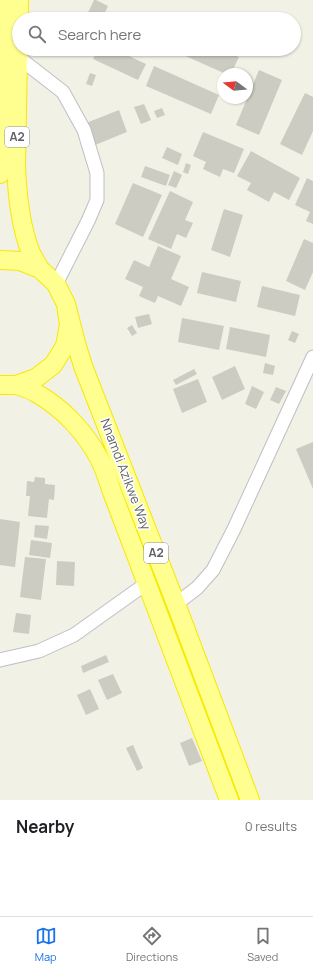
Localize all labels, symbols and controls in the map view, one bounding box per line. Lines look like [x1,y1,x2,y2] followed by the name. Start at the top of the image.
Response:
[12,12,301,56] search box
[26,23,48,45] icon: search
[58,24,141,45] text: Search here
[217,68,253,104] north arrow
[5,127,29,147] road number: A2
[96,416,156,532] street label: Nnamdi Azikwe Way
[144,543,168,563] road number: A2
[16,815,74,838] text: Nearby
[245,817,297,835] text: 0 results
[35,925,57,964] tab: Map
[126,925,178,964] tab: Directions
[247,925,278,964] tab: Saved

